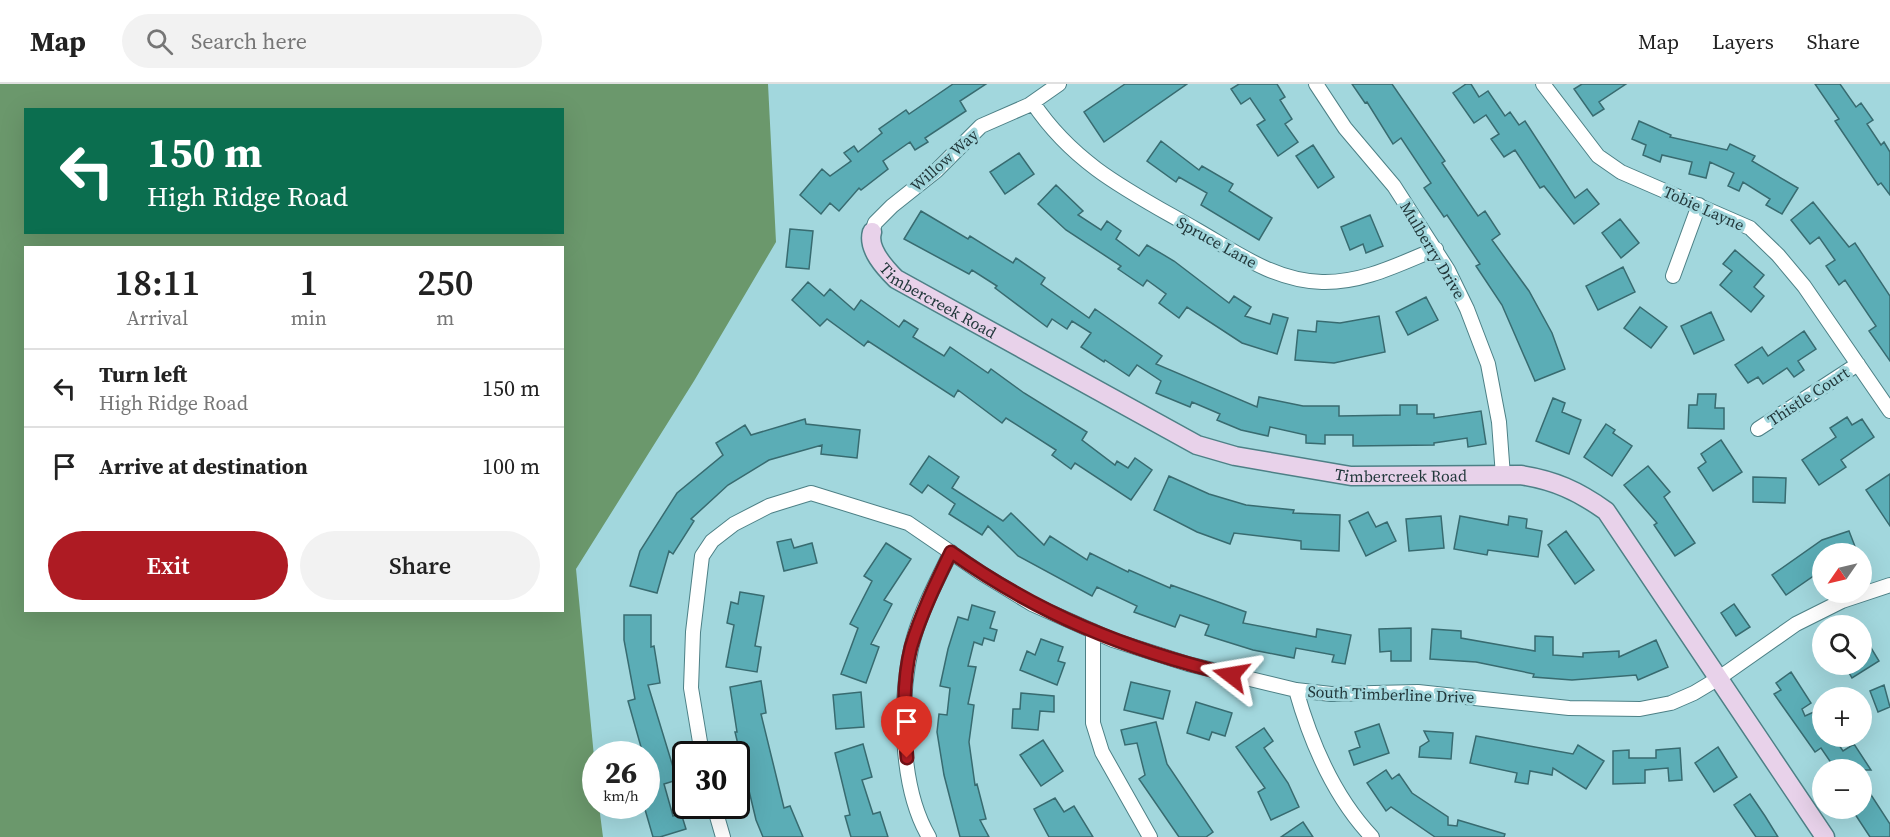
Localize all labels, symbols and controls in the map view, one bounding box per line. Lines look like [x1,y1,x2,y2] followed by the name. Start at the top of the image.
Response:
[122,14,542,68] search box
[30,22,86,60] text: Map
[143,25,176,58] icon: search
[191,26,307,56] text: Search here
[1638,27,1679,56] text: Map
[1712,27,1774,56] text: Layers
[1807,27,1860,56] text: Share
[147,123,262,181] text: 150 m
[905,123,983,196] street label: Willow Way
[48,132,126,210] icon: left
[147,178,348,215] text: High Ridge Road
[1660,180,1748,236] street label: Tobie Layne
[1395,197,1471,303] street label: Mulberry Drive
[1173,211,1261,273] street label: Spruce Lane
[115,258,200,307] text: 18:11
[299,258,318,307] text: 1
[417,258,473,307] text: 250
[875,258,1000,343] street label: Timbercreek Road
[126,304,188,332] text: Arrival
[291,304,327,332] text: min
[436,304,454,332] text: m
[99,359,187,389] text: Turn left
[1763,361,1854,431] street label: Thistle Court
[48,372,81,405] icon: left
[482,373,540,403] text: 150 m
[99,389,248,417] text: High Ridge Road
[48,450,81,483] icon: arrive
[99,451,308,481] text: Arrive at destination
[482,451,540,481] text: 100 m
[1333,462,1467,487] street label: Timbercreek Road
[48,531,288,600] button: Exit
[300,531,540,600] button: Share
[1812,543,1872,603] north arrow
[1812,543,1872,819] map controls
[1812,615,1872,675] button: search
[1199,643,1263,707] position arrow
[1307,680,1475,708] street label: South Timberline Drive
[1812,687,1872,747] button: +
[881,696,932,758] pin
[890,705,923,738] icon: arrive
[672,741,750,819] speed limit sign: 30
[605,752,637,793] text: 26
[1812,759,1872,819] button: −
[603,785,639,806] text: km/h

